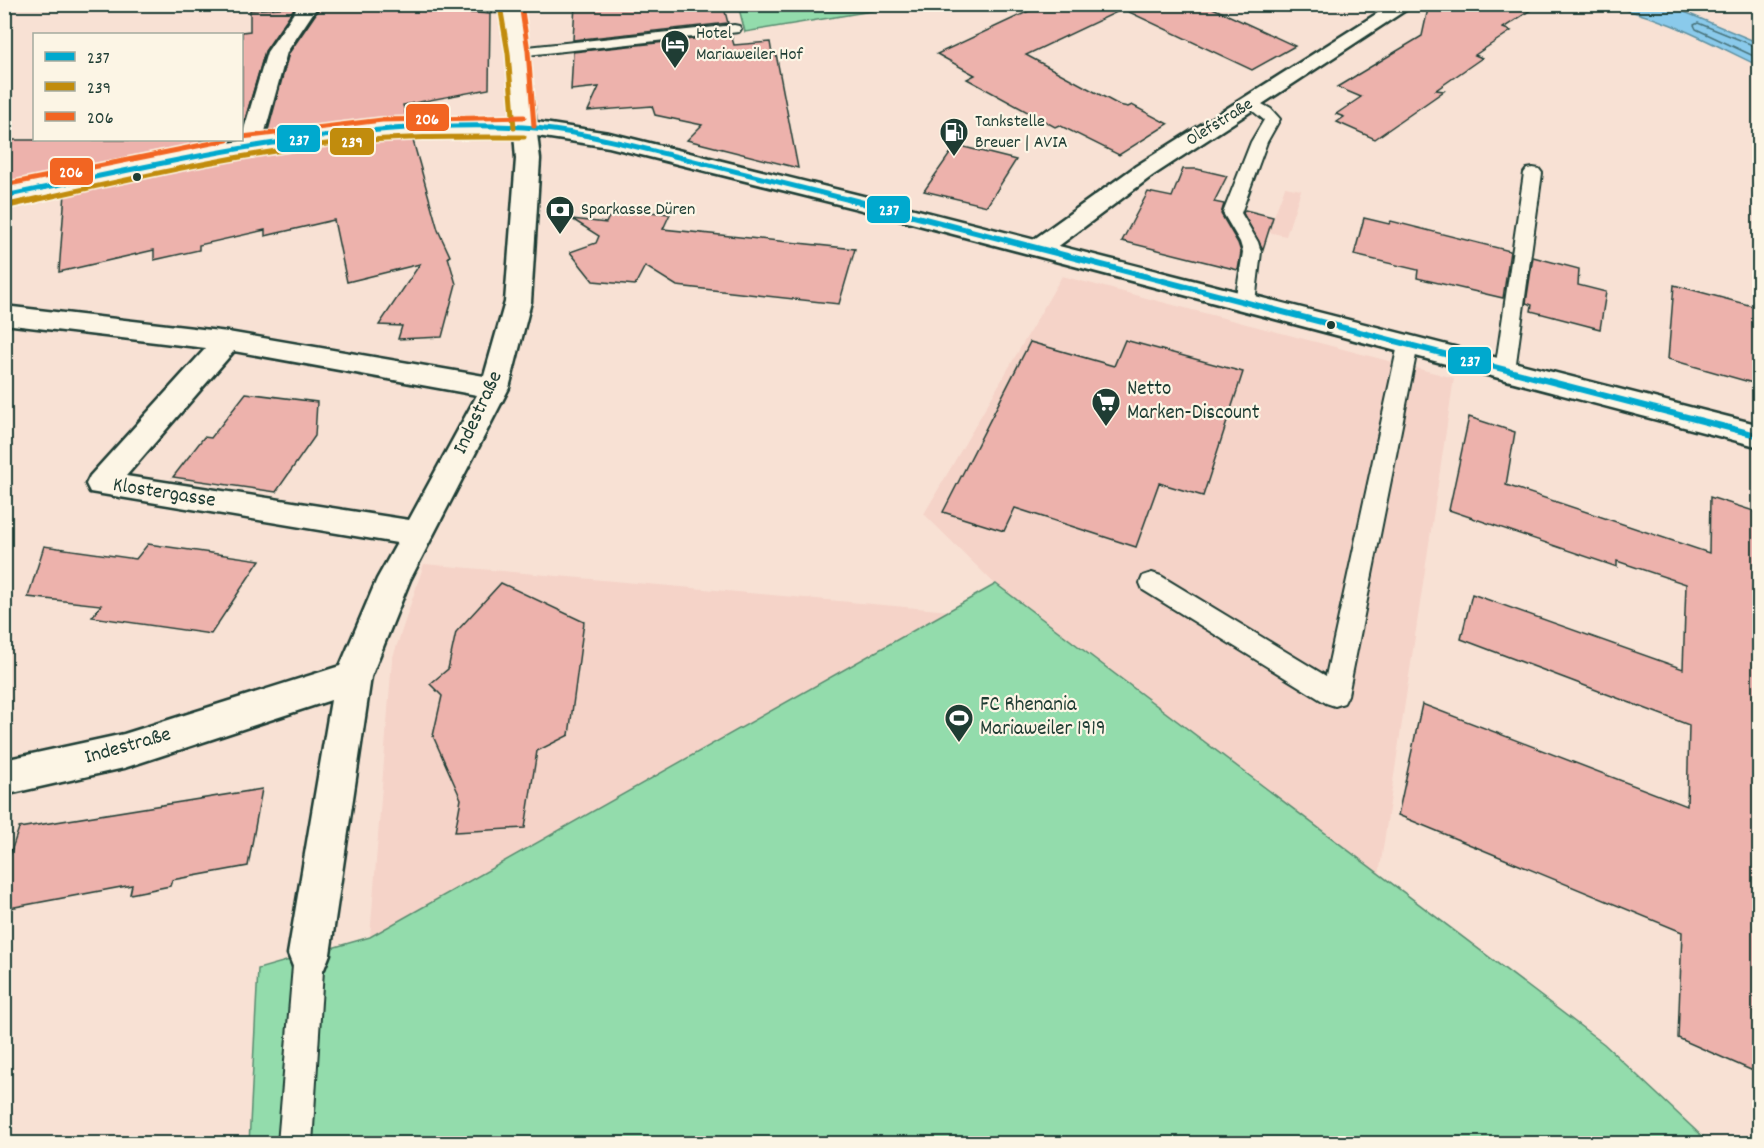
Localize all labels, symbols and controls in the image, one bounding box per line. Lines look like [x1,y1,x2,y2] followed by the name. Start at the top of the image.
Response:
[696,22,803,68] place label: Hotel Mariaweiler Hof
[659,28,691,70] hotel icon: Hotel Mariaweiler Hof
[33,33,243,141] legend
[87,47,110,72] text: 237
[87,77,111,102] text: 239
[1182,93,1258,153] street label: Olefstraße
[405,103,450,132] line badge: 206
[87,107,114,132] text: 206
[415,109,439,132] text: 206
[975,110,1068,156] place label: Tankstelle Breuer | AVIA
[938,116,970,158] fuel station icon: Tankstelle Breuer | AVIA
[276,124,321,153] line badge: 237
[329,127,375,156] line badge: 239
[289,130,309,153] text: 237
[341,132,363,155] text: 239
[49,157,94,186] line badge: 206
[59,162,83,185] text: 206
[131,171,143,183] unlabelled marker
[544,194,576,236] bank icon: Sparkasse Düren
[866,195,911,224] line badge: 237
[581,198,695,223] place label: Sparkasse Düren
[879,200,899,223] text: 237
[1325,319,1337,331] unlabelled marker
[1447,346,1492,375] line badge: 237
[1460,351,1480,374] text: 237
[447,366,511,460] street label: Indestraße
[1127,375,1260,429] place label: Netto Marken-Discount
[1090,386,1122,428] supermarket icon: Netto Marken-Discount
[110,471,218,517] street label: Klostergasse
[980,691,1106,745] place label: FC Rhenania Mariaweiler 1919
[943,702,975,744] sports icon: FC Rhenania Mariaweiler 1919
[81,720,175,774] street label: Indestraße

